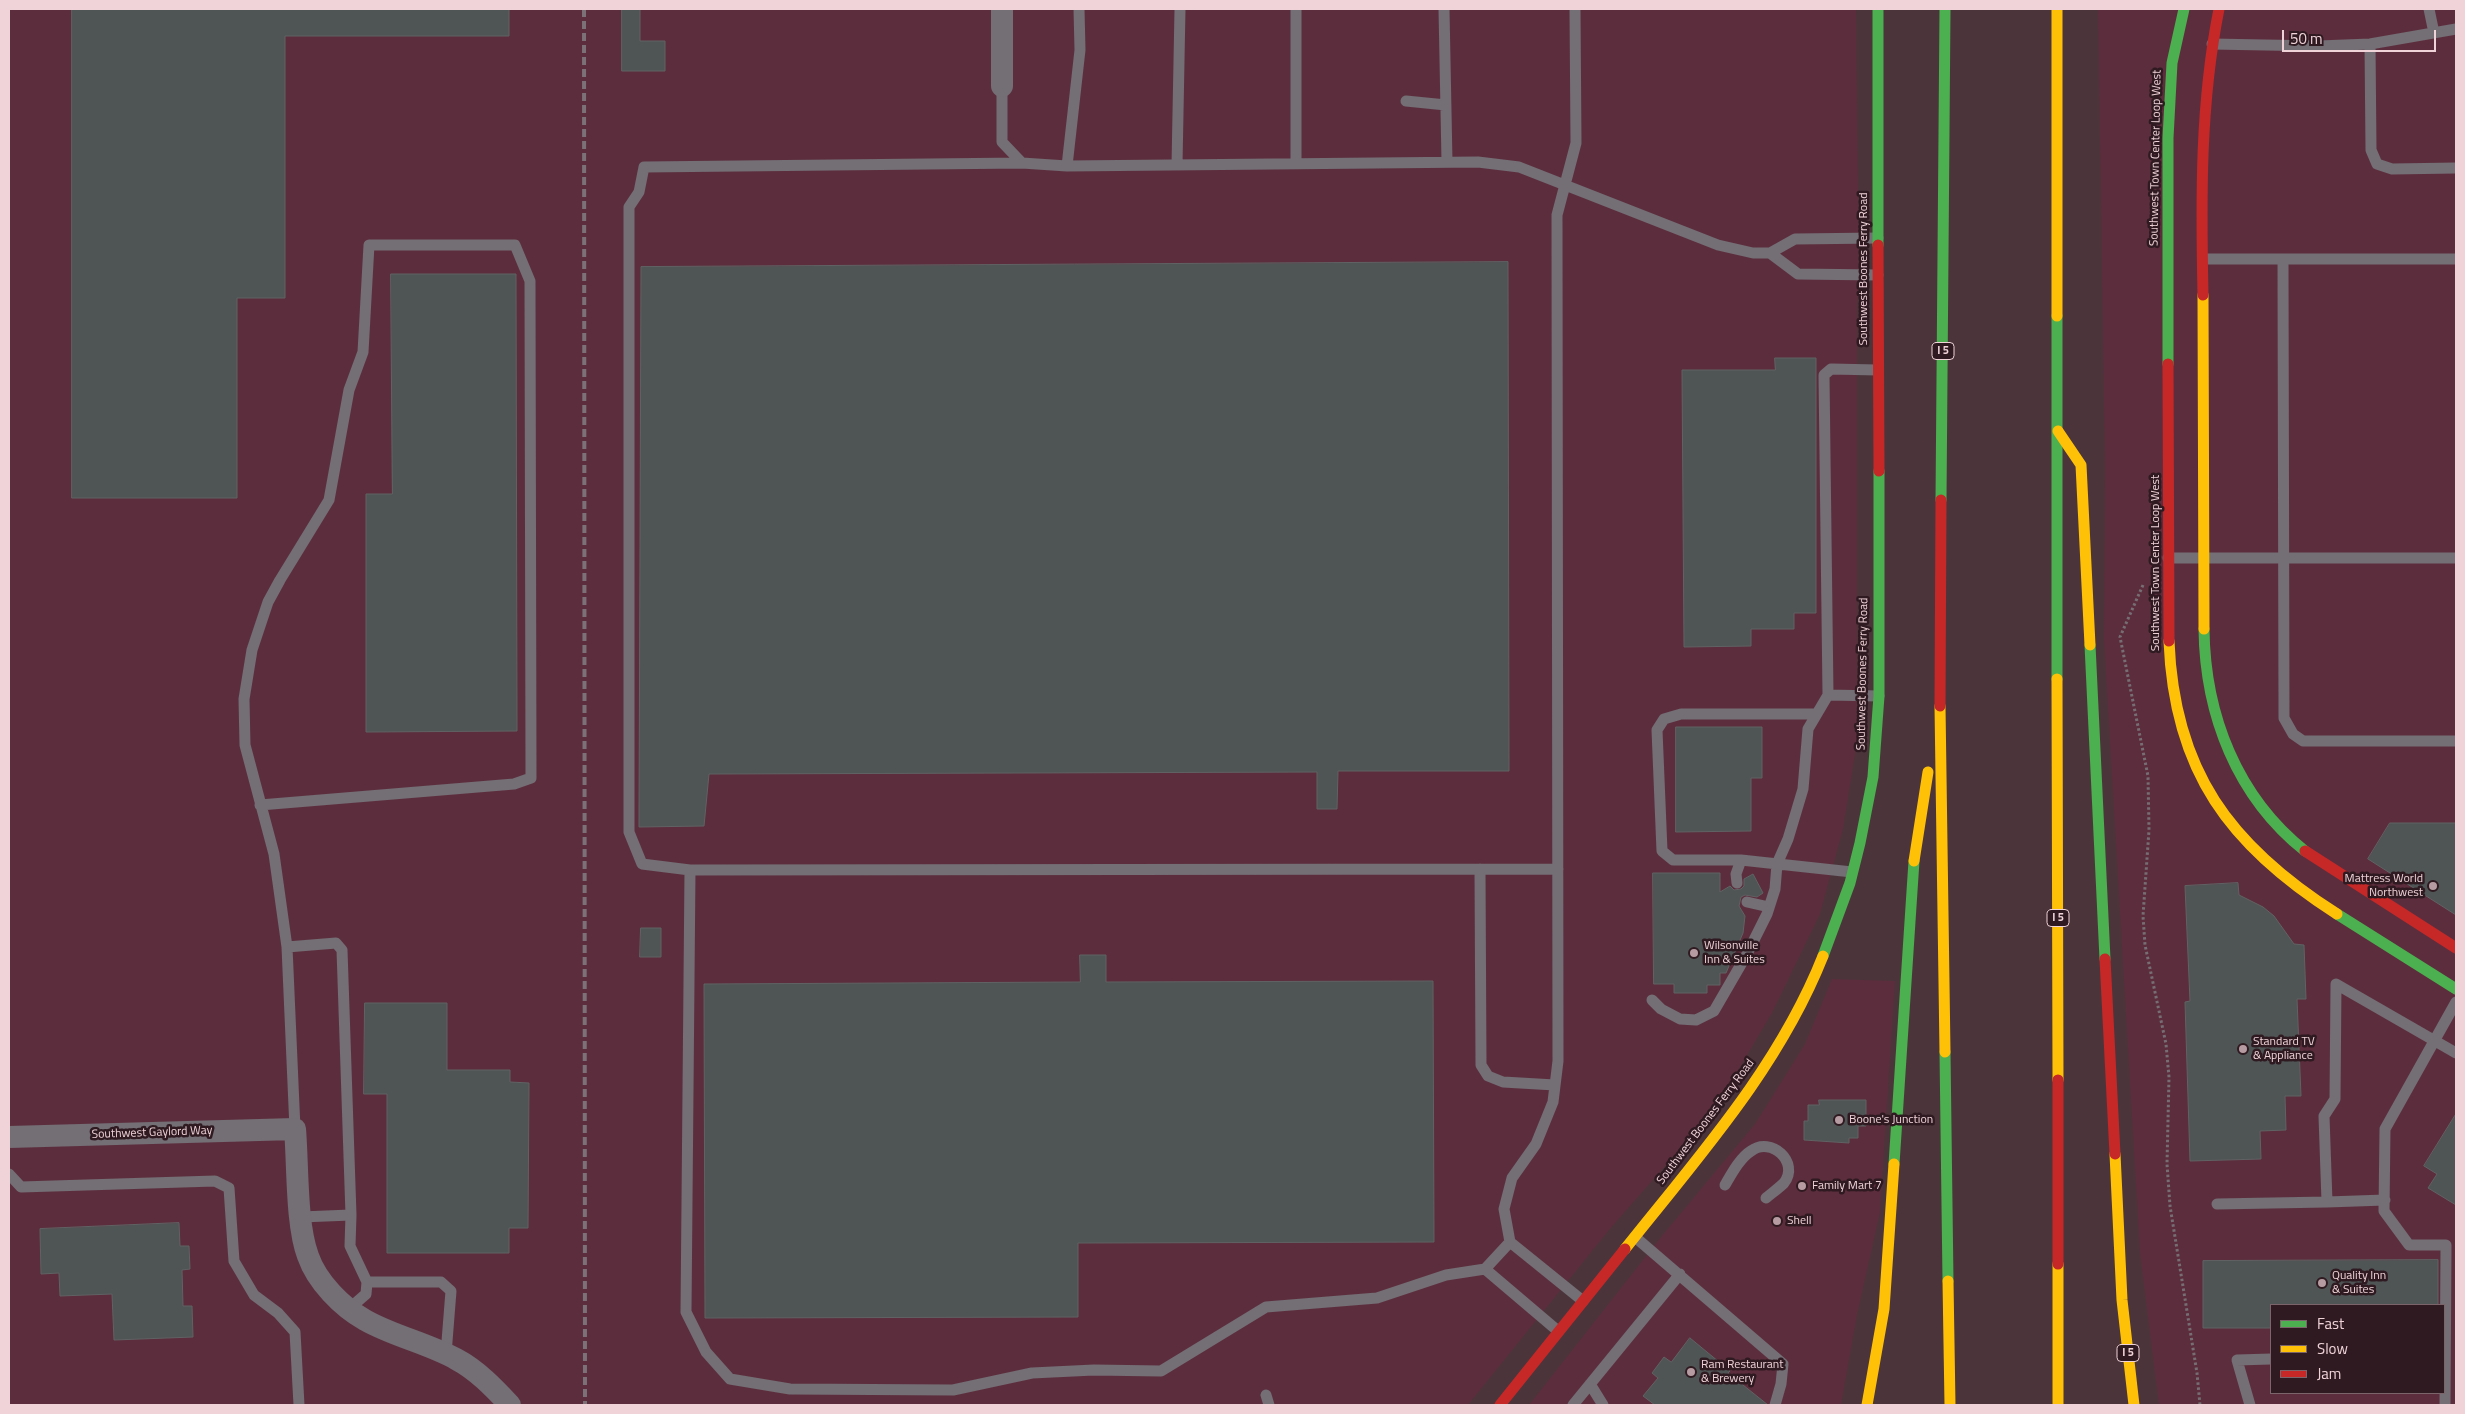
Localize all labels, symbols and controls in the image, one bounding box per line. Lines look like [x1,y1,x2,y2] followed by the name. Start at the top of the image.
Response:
[2285,20,2439,52] scale bar
[2290,27,2323,50] text: 50 m
[2147,70,2165,246] street label: Southwest Town Center Loop West
[1857,192,1871,346] street label: Southwest Boones Ferry Road
[1932,342,1954,360] road number: I 5
[2149,475,2163,651] street label: Southwest Town Center Loop West
[1854,597,1872,751] street label: Southwest Boones Ferry Road
[2345,872,2423,900] place label: Mattress World Northwest
[2427,880,2439,892] marker: Mattress World Northwest
[2047,910,2069,926] road number: I 5
[1704,939,1765,967] place label: Wilsonville Inn & Suites
[1688,947,1700,959] marker: Wilsonville Inn & Suites
[2253,1035,2315,1063] place label: Standard TV & Appliance
[2237,1043,2249,1055] marker: Standard TV & Appliance
[1654,1057,1758,1187] street label: Southwest Boones Ferry Road
[1849,1113,1933,1127] place label: Boone's Junction
[1833,1114,1845,1126] marker: Boone's Junction
[91,1124,213,1142] street label: Southwest Gaylord Way
[1812,1179,1882,1193] place label: Family Mart 7
[1796,1180,1808,1192] marker: Family Mart 7
[1787,1214,1812,1228] place label: Shell
[1771,1215,1783,1227] marker: Shell
[2332,1269,2386,1297] place label: Quality Inn & Suites
[2316,1277,2328,1289] marker: Quality Inn & Suites
[2270,1304,2445,1394] legend
[2317,1312,2344,1335] text: Fast
[2317,1337,2348,1360] text: Slow
[2117,1345,2139,1362] road number: I 5
[1701,1358,1783,1386] place label: Ram Restaurant & Brewery
[2317,1362,2341,1385] text: Jam
[1685,1366,1697,1378] marker: Ram Restaurant & Brewery

